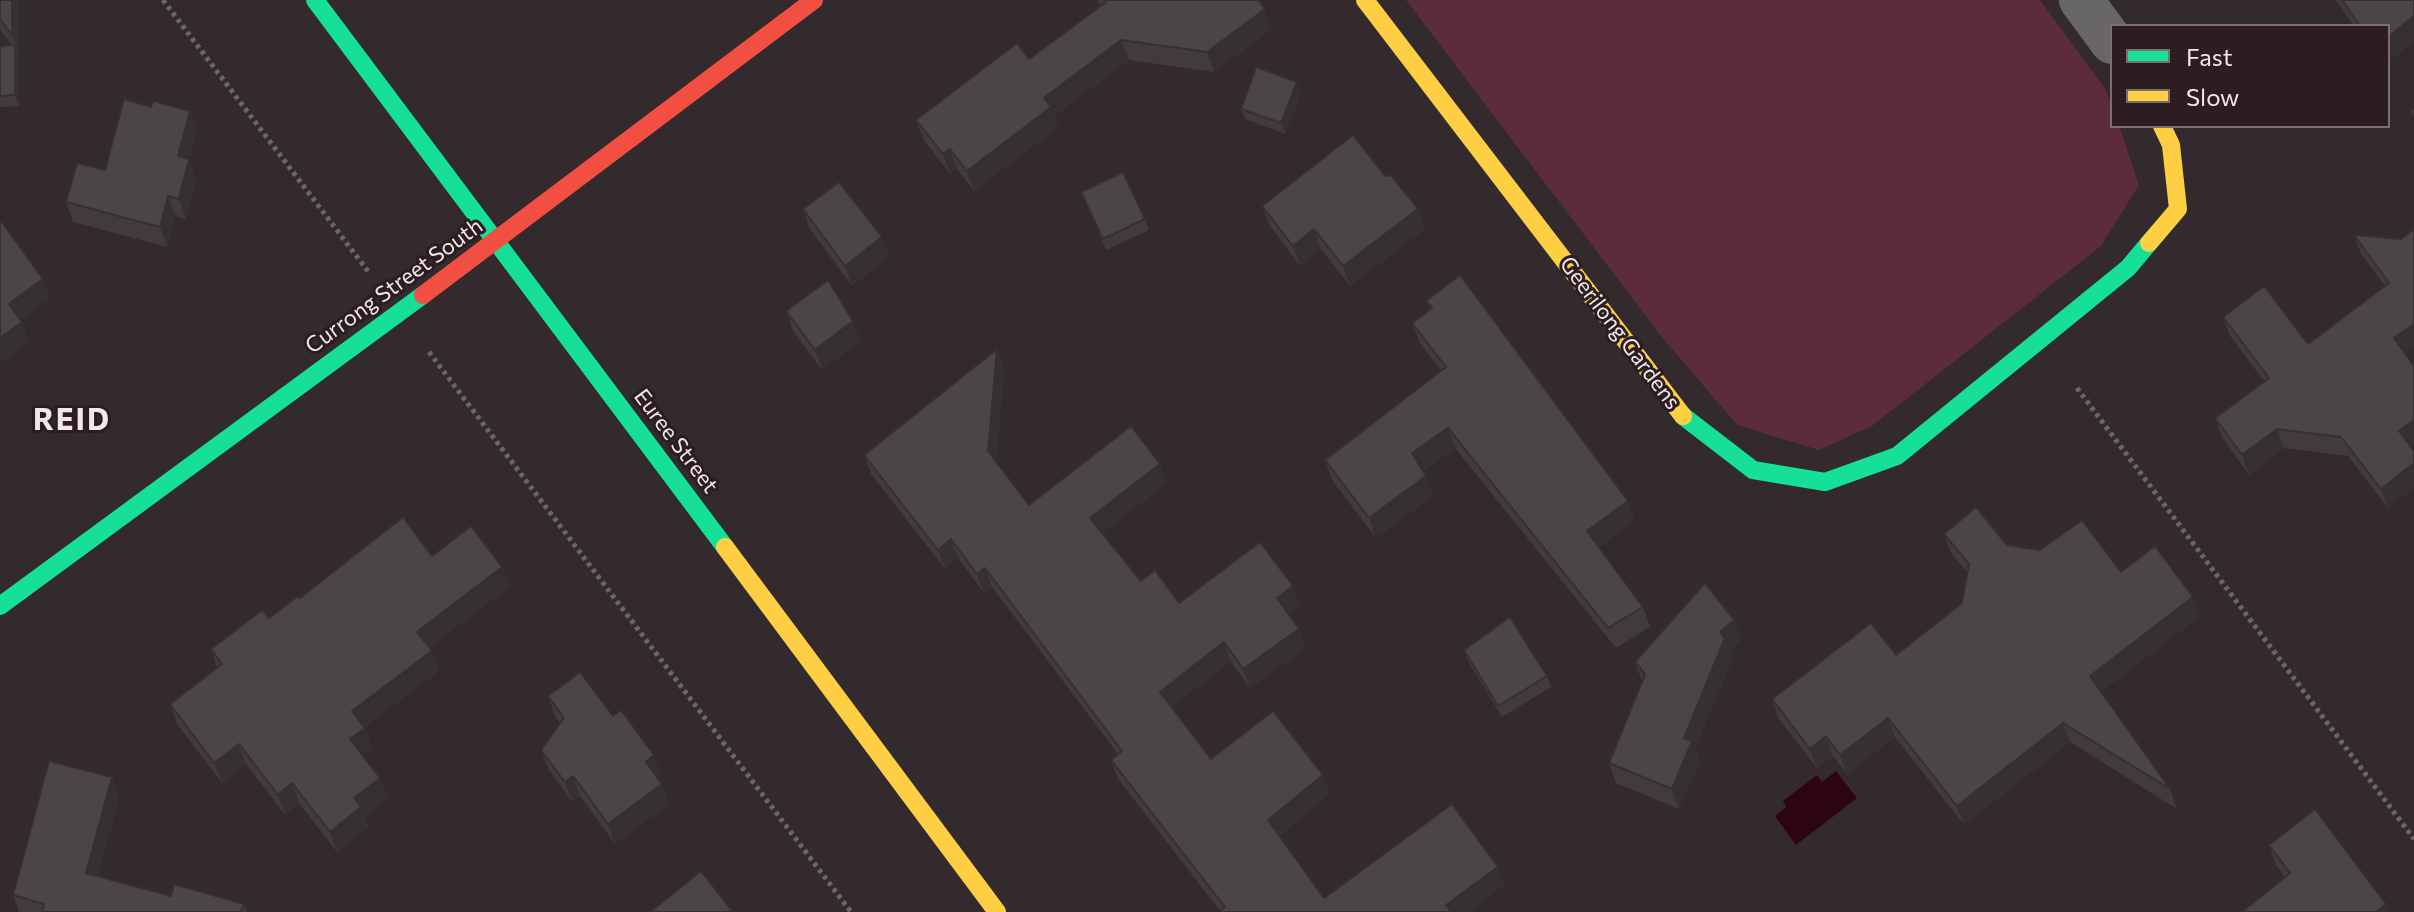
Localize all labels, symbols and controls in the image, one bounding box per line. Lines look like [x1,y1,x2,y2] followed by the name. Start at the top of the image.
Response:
[2110,24,2390,128] legend
[2186,42,2233,71] text: Fast
[2186,82,2239,111] text: Slow
[300,213,488,359] street label: Currong Street South
[1554,251,1686,415] street label: Geerilong Gardens
[628,384,724,498] street label: Euree Street
[33,402,111,438] district label: REID

